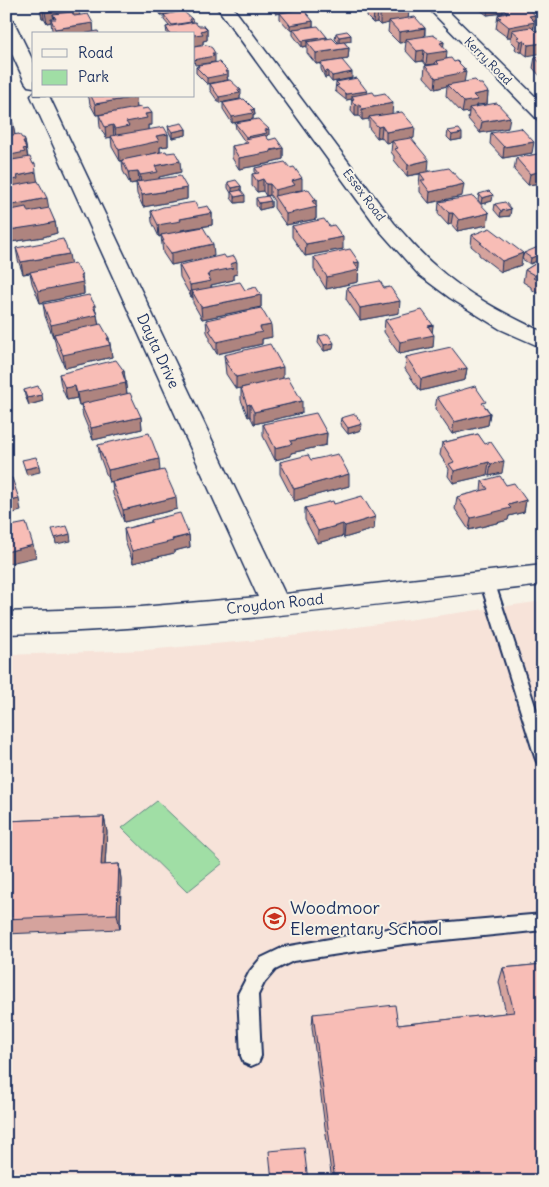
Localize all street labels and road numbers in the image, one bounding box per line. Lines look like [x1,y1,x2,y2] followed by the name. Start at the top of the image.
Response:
[461,34,515,88] street label: Kerry Road
[340,166,389,224] street label: Essex Road
[133,310,184,391] street label: Dayta Drive
[226,589,325,618] street label: Croydon Road

